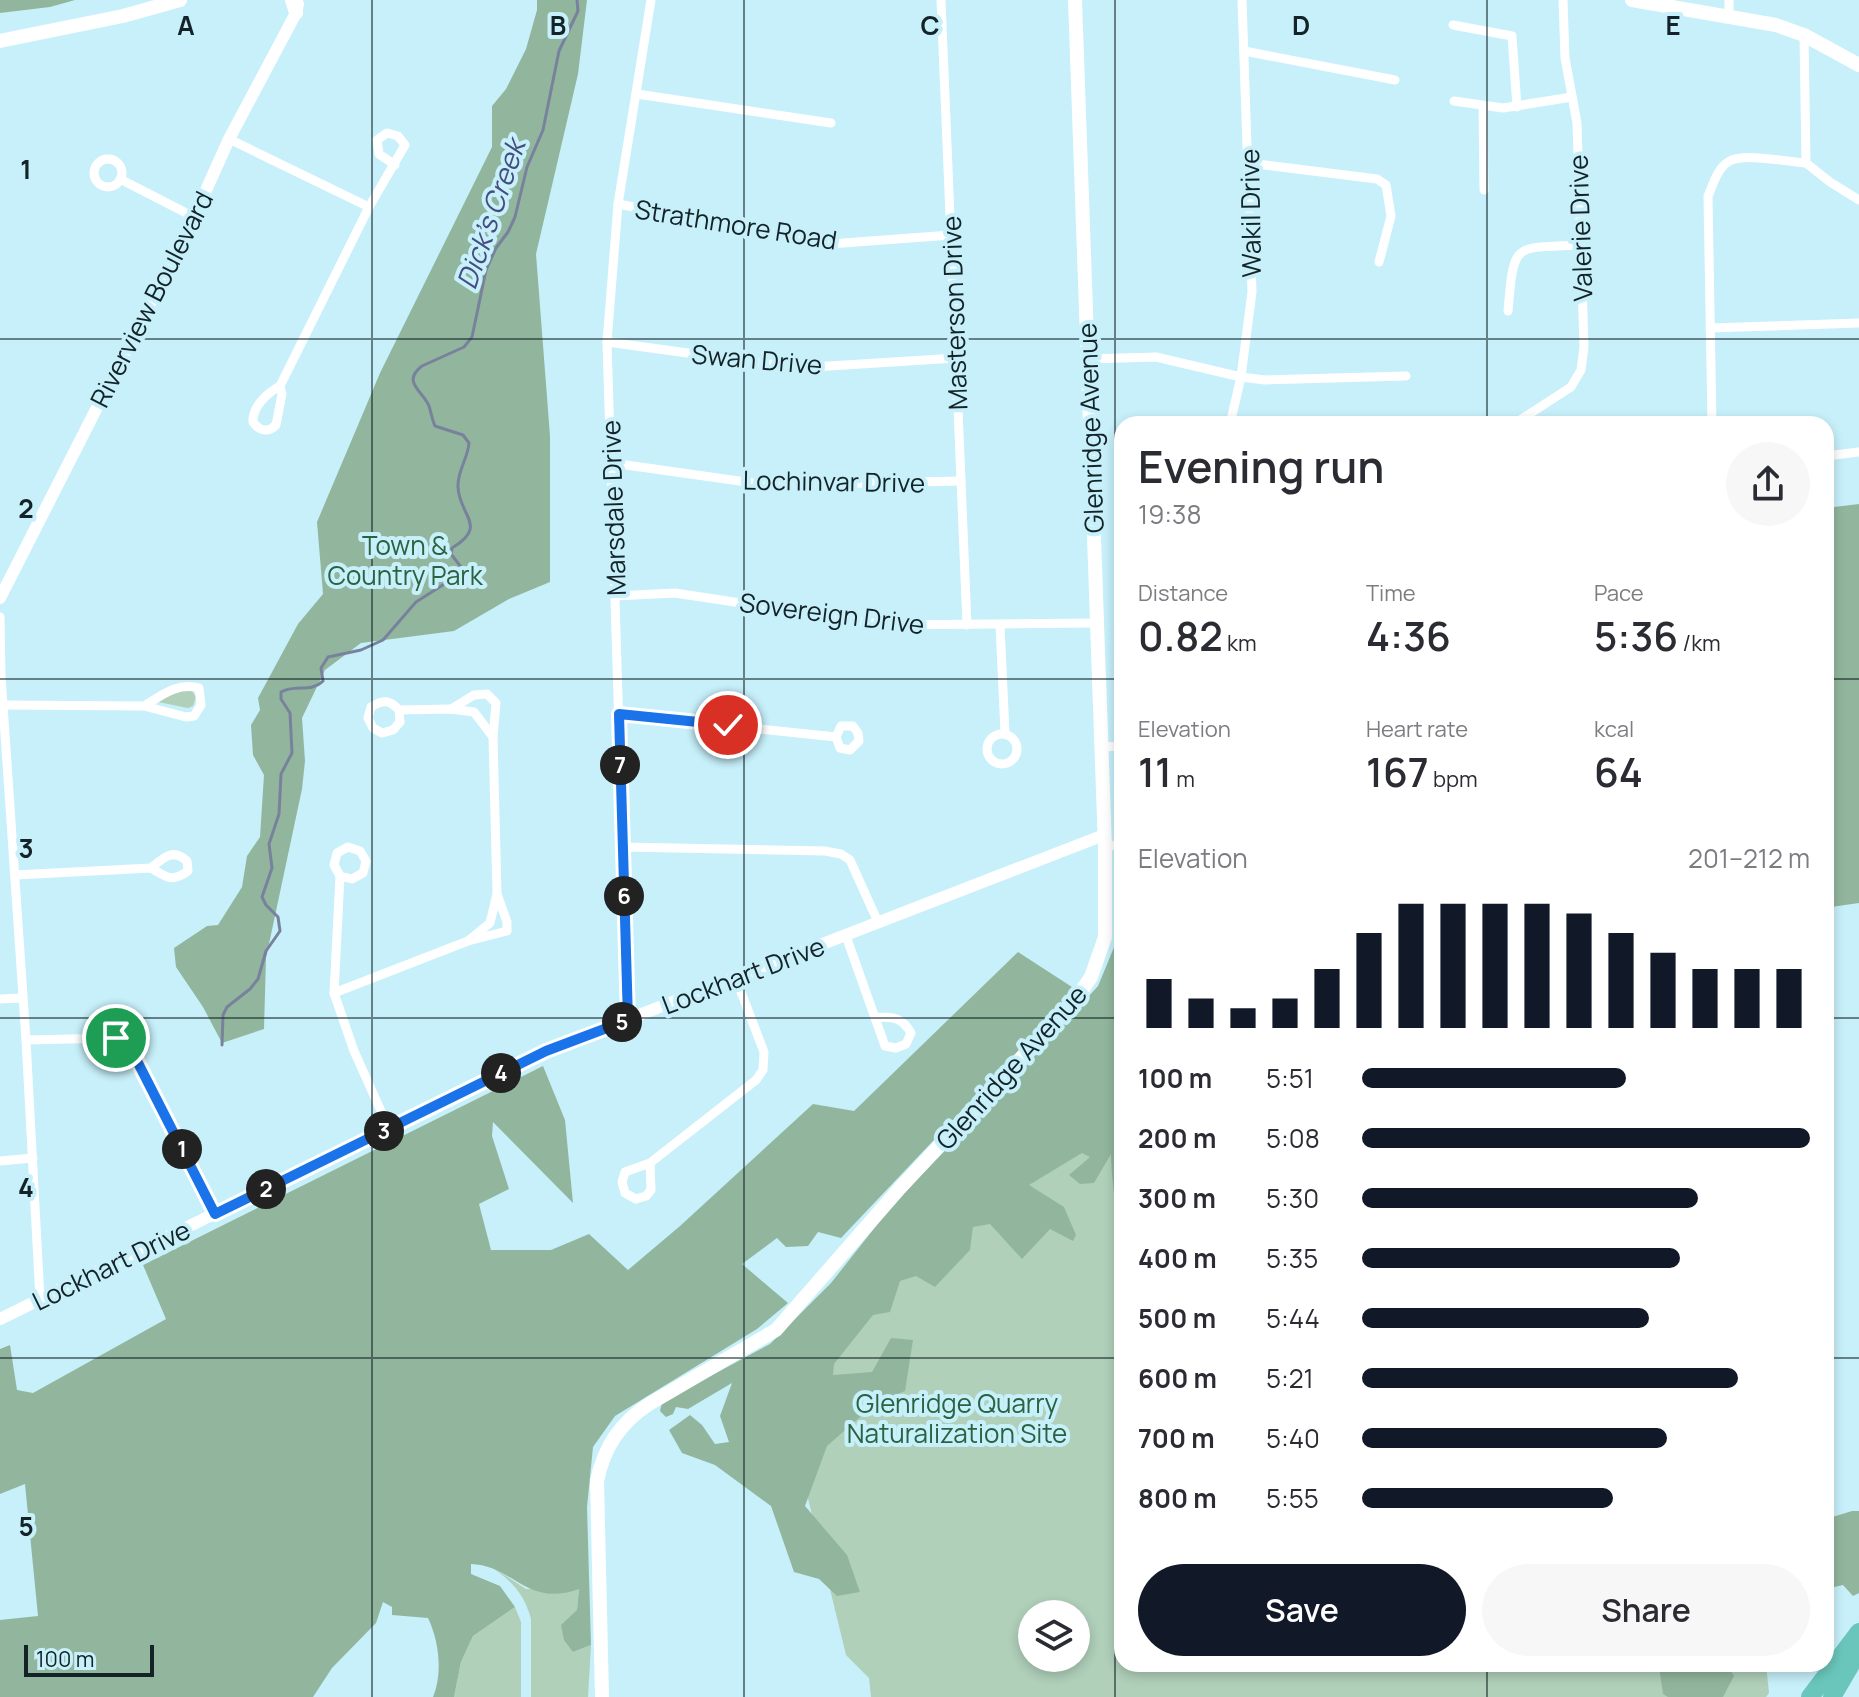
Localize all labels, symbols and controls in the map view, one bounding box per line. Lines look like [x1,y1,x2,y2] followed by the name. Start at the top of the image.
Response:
[177,7,195,43] text: A
[550,7,566,43] text: B
[920,7,940,43] text: C
[1292,7,1310,43] text: D
[1665,7,1681,43] text: E
[447,130,535,294] water label: Dick's Creek
[1231,148,1269,278] street label: Wakil Drive
[20,151,32,187] text: 1
[1559,154,1601,302] street label: Valerie Drive
[81,185,221,413] street label: Riverview Boulevard
[632,190,840,258] street label: Strathmore Road
[933,215,975,411] street label: Masterson Drive
[1068,322,1112,534] street label: Glenridge Avenue
[690,335,824,383] street label: Swan Drive
[592,419,634,597] street label: Marsdale Drive
[1138,436,1384,496] text: Evening run
[1726,442,1810,526] button: share
[743,461,925,501] street label: Lochinvar Drive
[18,490,34,526] text: 2
[1138,496,1202,532] text: 19:38
[327,527,484,593] park label: Town & Country Park
[1138,578,1228,608] text: Distance
[1366,578,1416,608] text: Time
[1594,578,1644,608] text: Pace
[738,584,926,642] street label: Sovereign Drive
[1138,608,1223,663] text: 0.82
[1366,608,1451,663] text: 4:36
[1594,608,1678,663] text: 5:36
[1223,628,1257,658] text: km
[1678,628,1721,658] text: /km
[694,691,762,759] pin
[706,703,750,747] icon: check
[1138,714,1231,744] text: Elevation
[1366,714,1468,744] text: Heart rate
[1594,714,1634,744] text: kcal
[1138,744,1172,799] text: 11
[1366,744,1429,799] text: 167
[1594,744,1643,799] text: 64
[600,745,640,785] pin: 7
[614,750,626,780] text: 7
[1172,764,1195,794] text: m
[1429,764,1478,794] text: bpm
[18,830,34,866] text: 3
[1138,840,1248,876] text: Elevation
[1688,840,1810,876] text: 201–212 m
[604,876,644,916] pin: 6
[617,881,631,911] text: 6
[656,927,830,1023] street label: Lockhart Drive
[927,977,1095,1157] street label: Glenridge Avenue
[602,1002,642,1042] pin: 5
[82,1004,150,1072] pin
[616,1007,628,1037] text: 5
[94,1016,138,1060] icon: arrive
[481,1053,521,1093] pin: 4
[494,1058,508,1088] text: 4
[1138,1060,1212,1096] text: 100 m
[1266,1060,1314,1096] text: 5:51
[364,1111,404,1151] pin: 3
[378,1116,390,1146] text: 3
[1138,1120,1216,1156] text: 200 m
[1266,1120,1320,1156] text: 5:08
[162,1129,202,1169] pin: 1
[177,1134,187,1164] text: 1
[18,1169,34,1205] text: 4
[246,1169,286,1209] pin: 2
[259,1174,273,1204] text: 2
[1138,1180,1216,1216] text: 300 m
[1266,1180,1319,1216] text: 5:30
[26,1211,196,1319] street label: Lockhart Drive
[1138,1240,1217,1276] text: 400 m
[1266,1240,1318,1276] text: 5:35
[1138,1300,1216,1336] text: 500 m
[1266,1300,1320,1336] text: 5:44
[1138,1360,1217,1396] text: 600 m
[1266,1360,1314,1396] text: 5:21
[847,1385,1067,1451] park label: Glenridge Quarry Naturalization Site
[1138,1420,1215,1456] text: 700 m
[1266,1420,1320,1456] text: 5:40
[1138,1480,1217,1516] text: 800 m
[1266,1480,1319,1516] text: 5:55
[18,1508,34,1544] text: 5
[1138,1564,1466,1656] button: Save
[1482,1564,1810,1656] button: Share
[1018,1600,1090,1672] map controls
[1018,1600,1090,1672] button: layers
[24,1641,154,1677] scale bar
[36,1644,94,1674] text: 100 m

